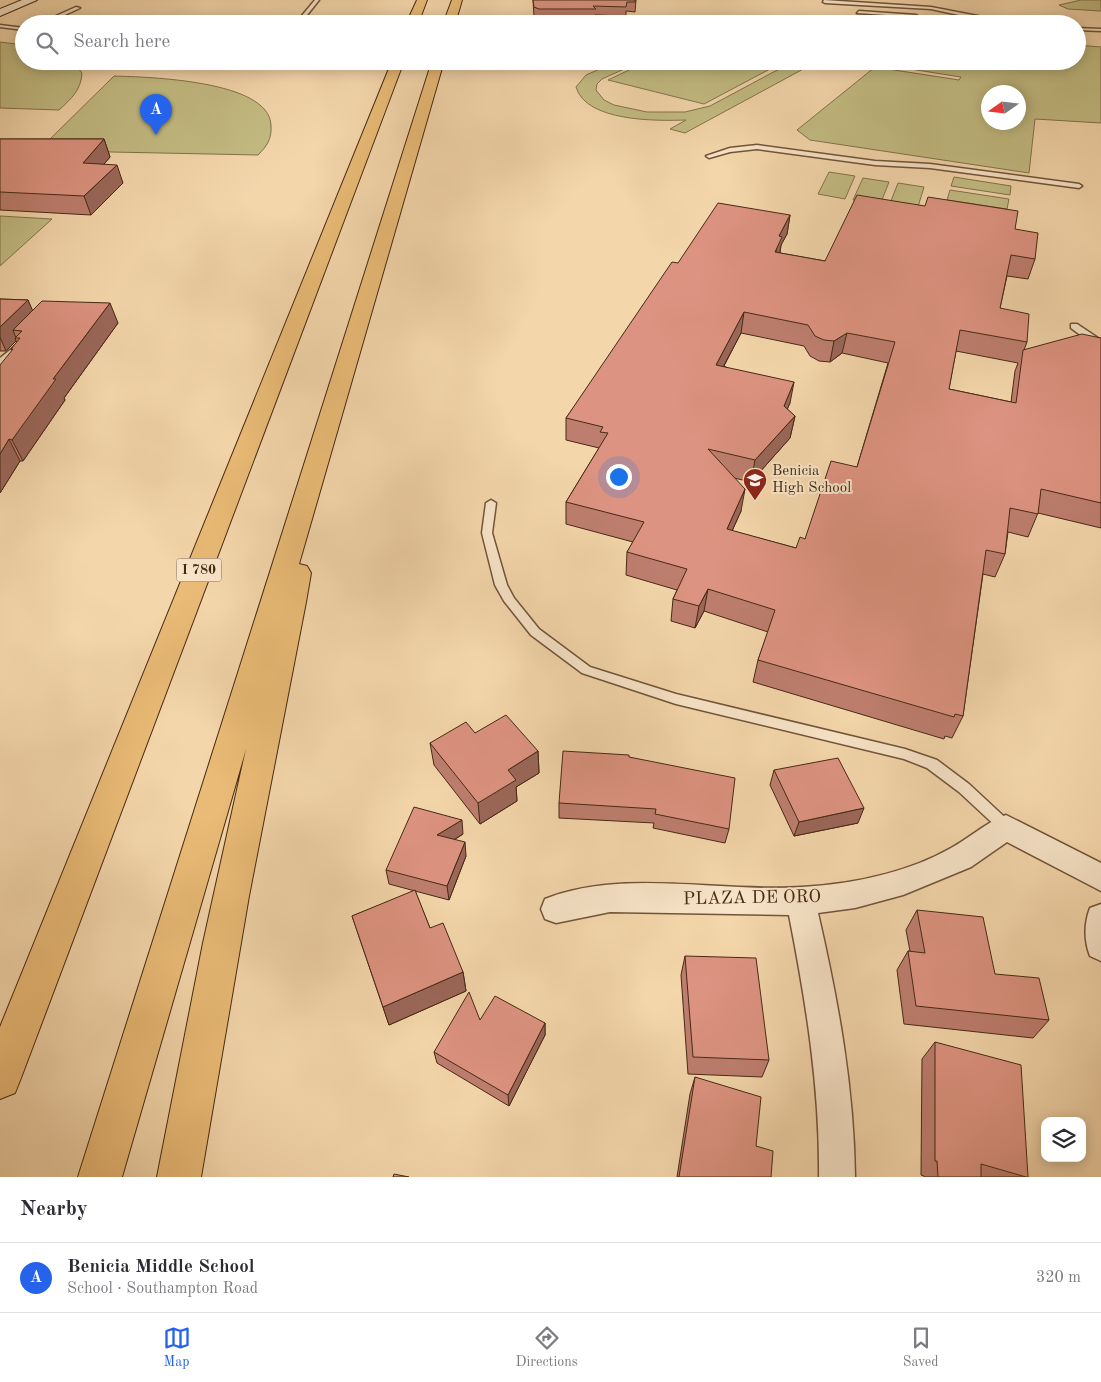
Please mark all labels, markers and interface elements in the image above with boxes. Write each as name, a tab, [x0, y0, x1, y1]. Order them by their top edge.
search box	[15, 15, 1086, 70]
icon: search	[33, 29, 61, 57]
text: Search here	[73, 33, 170, 52]
north arrow	[981, 85, 1026, 130]
pin: A	[140, 94, 172, 135]
your location	[606, 464, 632, 490]
place label: Benicia High School	[772, 464, 851, 496]
school or university icon: Benicia High School	[742, 467, 768, 501]
road number: I 780	[176, 558, 222, 582]
street label: PLAZA DE ORO	[683, 888, 821, 908]
map controls	[1041, 1117, 1086, 1162]
button: layers	[1041, 1117, 1086, 1162]
text: Nearby	[20, 1199, 88, 1220]
text: Benicia Middle School	[67, 1258, 255, 1277]
text: A	[30, 1270, 42, 1286]
text: 320 m	[1036, 1270, 1081, 1286]
text: School · Southampton Road	[67, 1281, 258, 1297]
tab: Map	[163, 1324, 191, 1371]
tab: Directions	[516, 1324, 578, 1371]
tab: Saved	[903, 1324, 938, 1371]

